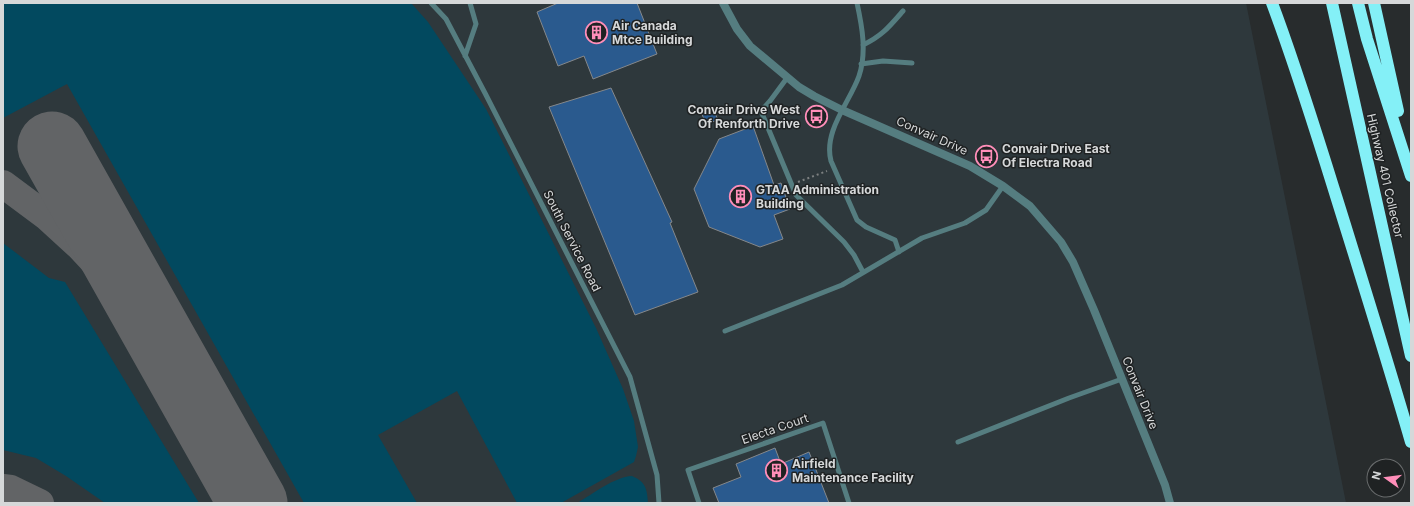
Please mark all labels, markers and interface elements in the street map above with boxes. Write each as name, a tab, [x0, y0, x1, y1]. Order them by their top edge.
place label: Air Canada Mtce Building	[612, 18, 692, 47]
building icon: Air Canada Mtce Building	[584, 20, 610, 46]
place label: Convair Drive West Of Renforth Drive	[687, 102, 801, 131]
bus stop icon: Convair Drive West Of Renforth Drive	[803, 104, 829, 130]
street label: Highway 401 Collector	[1364, 112, 1407, 240]
street label: Convair Drive	[894, 113, 970, 158]
place label: Convair Drive East Of Electra Road	[1002, 141, 1110, 170]
bus stop icon: Convair Drive East Of Electra Road	[974, 143, 1000, 169]
place label: GTAA Administration Building	[756, 182, 879, 211]
building icon: GTAA Administration Building	[728, 184, 754, 210]
street label: South Service Road	[540, 188, 604, 294]
street label: Convair Drive	[1119, 354, 1162, 431]
street label: Electa Court	[739, 410, 810, 447]
place label: Airfield Maintenance Facility	[792, 456, 915, 485]
building icon: Airfield Maintenance Facility	[764, 458, 790, 484]
north arrow	[1366, 458, 1406, 498]
text: N	[1368, 470, 1384, 481]

